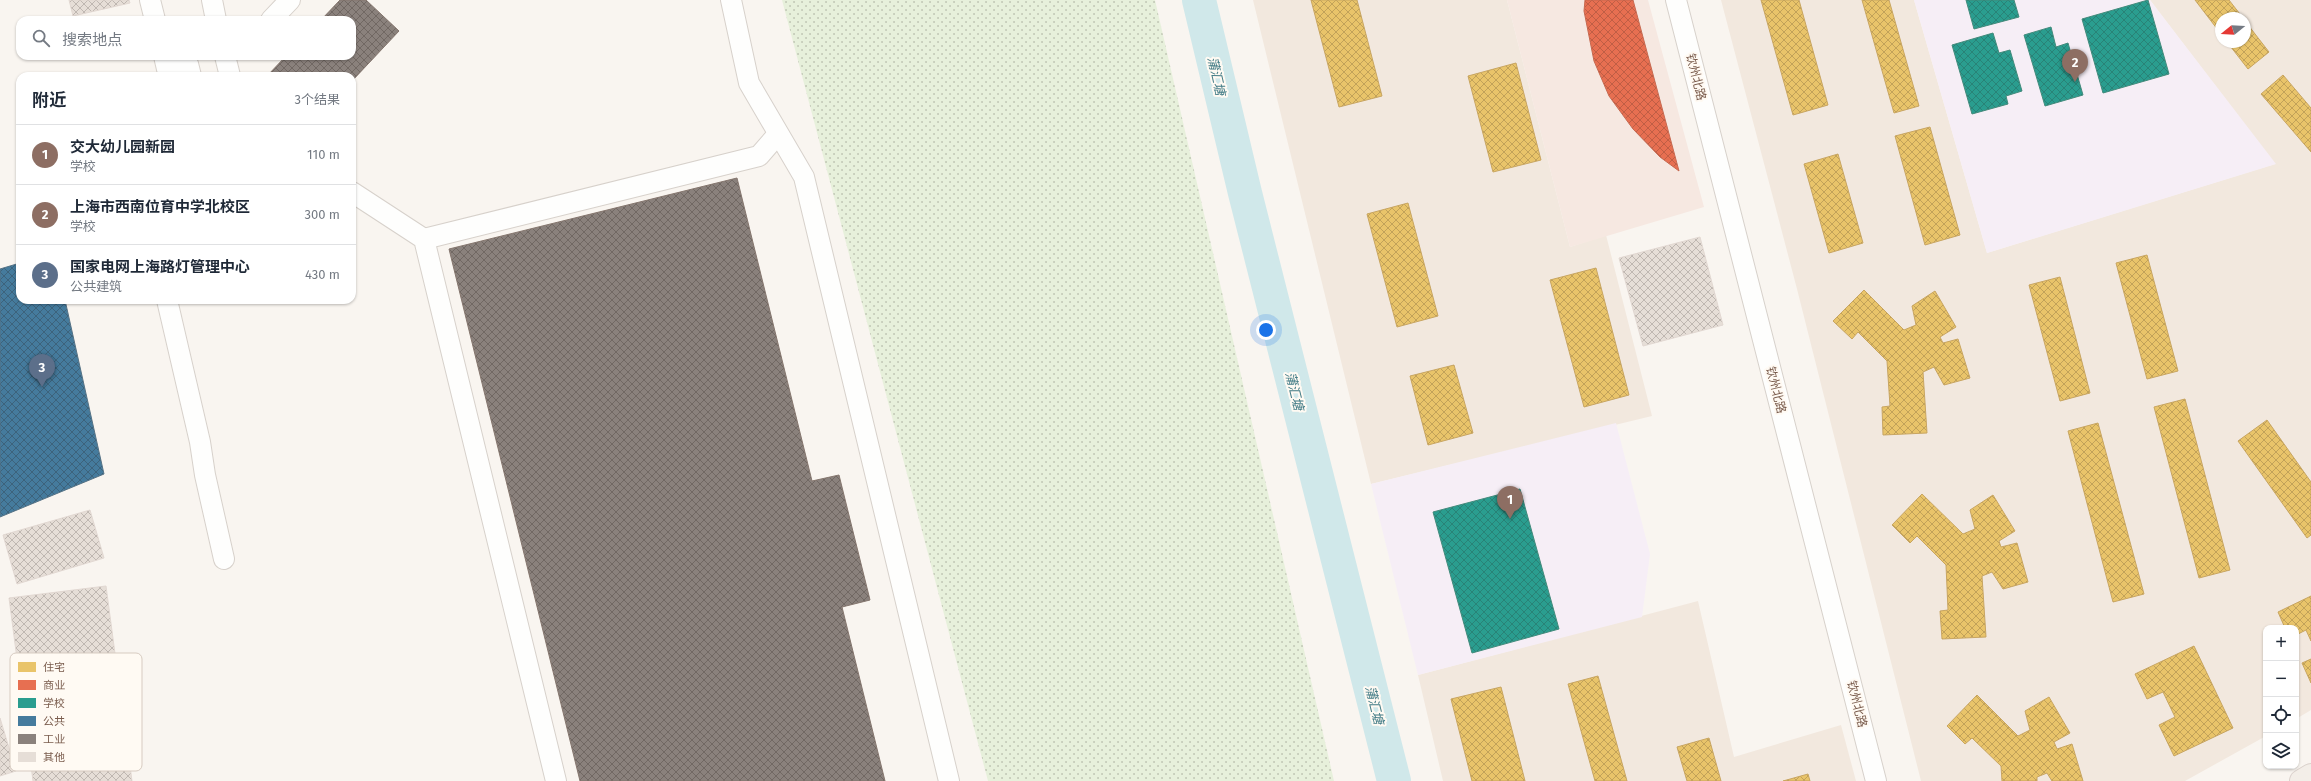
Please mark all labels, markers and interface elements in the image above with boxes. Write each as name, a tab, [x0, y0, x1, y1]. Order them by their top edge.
north arrow	[2215, 12, 2251, 48]
search box	[16, 16, 356, 60]
icon: search	[30, 27, 52, 49]
text: 搜索地点	[62, 31, 122, 49]
pin: 2	[2062, 49, 2088, 82]
street label: 钦州北路	[1683, 52, 1709, 102]
water label: 蒲汇塘	[1205, 55, 1229, 99]
text: 附近	[32, 90, 66, 111]
text: 3个结果	[295, 92, 340, 107]
text: 交大幼儿园新园	[70, 138, 175, 156]
text: 1	[42, 147, 48, 162]
text: 110 m	[307, 147, 340, 162]
text: 学校	[70, 159, 96, 174]
text: 上海市西南位育中学北校区	[70, 198, 250, 216]
text: 2	[42, 207, 48, 222]
text: 300 m	[304, 207, 340, 222]
text: 学校	[70, 219, 96, 234]
text: 国家电网上海路灯管理中心	[70, 258, 250, 276]
text: 3	[42, 267, 48, 282]
text: 430 m	[305, 267, 340, 282]
text: 公共建筑	[70, 279, 122, 294]
your location	[1256, 320, 1276, 340]
pin: 3	[29, 354, 55, 387]
street label: 钦州北路	[1763, 365, 1789, 415]
water label: 蒲汇塘	[1283, 370, 1307, 414]
pin: 1	[1497, 486, 1523, 519]
map controls	[2263, 625, 2299, 769]
button: +	[2263, 625, 2299, 661]
legend	[10, 653, 142, 771]
text: 住宅	[43, 661, 65, 674]
button: −	[2263, 661, 2299, 697]
text: 商业	[43, 679, 65, 692]
street label: 钦州北路	[1844, 679, 1870, 729]
water label: 蒲汇塘	[1363, 684, 1387, 728]
text: 学校	[43, 697, 65, 710]
button: locate	[2263, 697, 2299, 733]
text: 公共	[43, 715, 65, 728]
text: 工业	[43, 733, 65, 746]
button: layers	[2263, 733, 2299, 769]
text: 其他	[43, 751, 65, 764]

